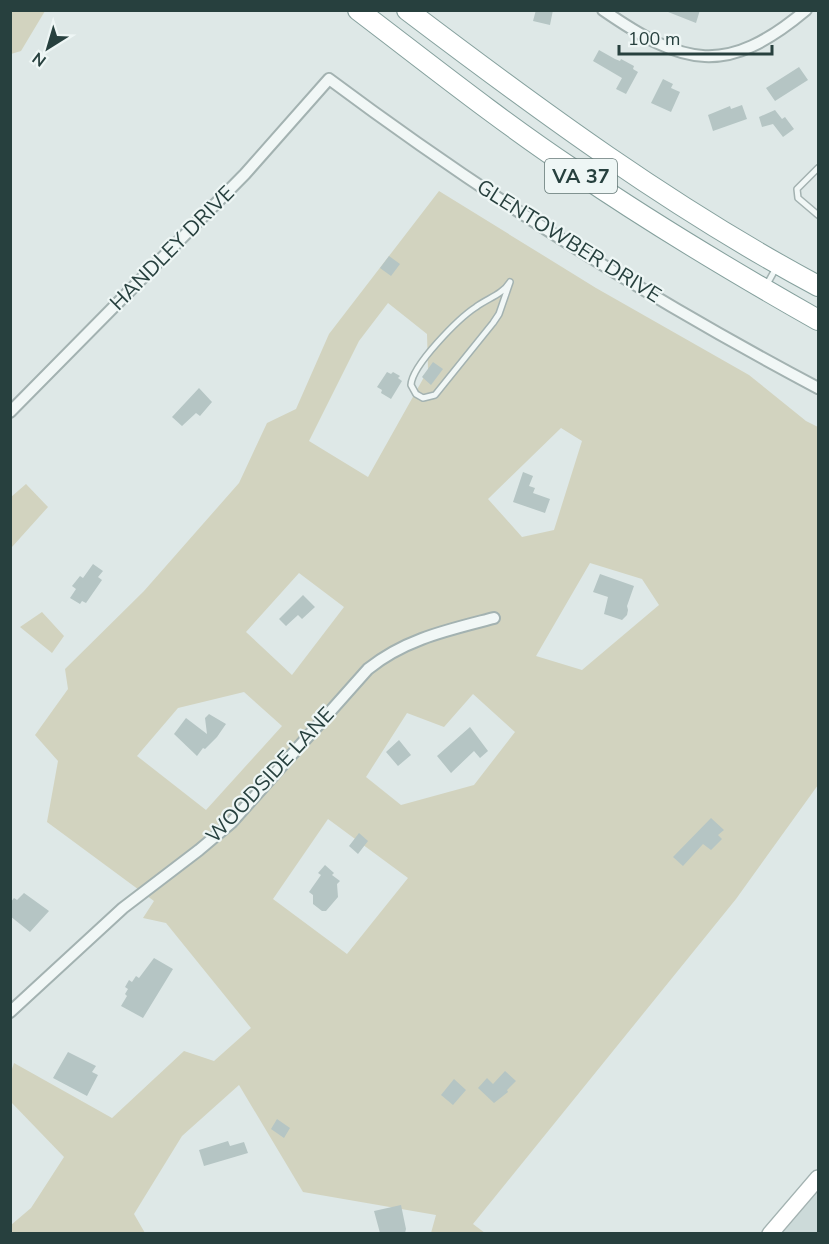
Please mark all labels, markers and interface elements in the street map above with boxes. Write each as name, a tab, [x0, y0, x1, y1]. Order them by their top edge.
north arrow	[18, 18, 78, 78]
scale bar	[619, 18, 772, 56]
text: 100 m	[628, 27, 680, 51]
text: N	[28, 47, 51, 72]
road number: VA 37	[545, 159, 617, 193]
street label: GLENTOWBER DRIVE	[471, 173, 667, 309]
street label: HANDLEY DRIVE	[104, 180, 240, 316]
street label: WOODSIDE LANE	[200, 701, 340, 849]

